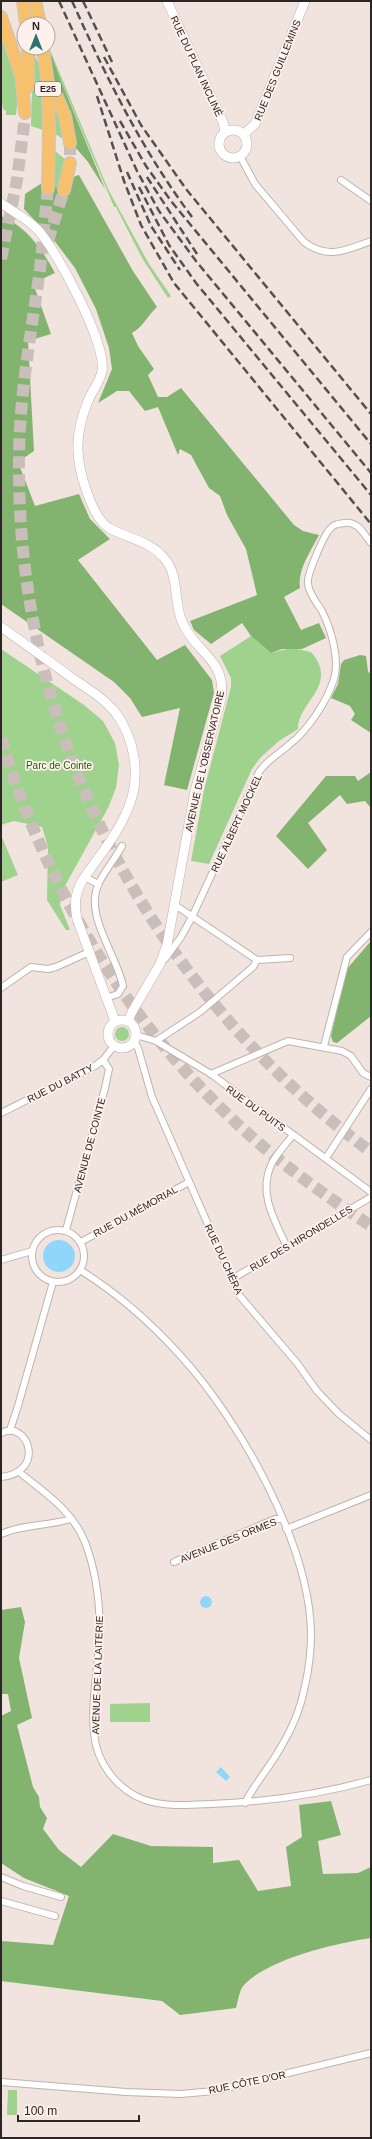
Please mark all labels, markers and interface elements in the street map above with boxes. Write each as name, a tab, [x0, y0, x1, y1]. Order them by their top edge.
street label: RUE DU PLAN INCLINÉ	[168, 14, 226, 118]
north arrow	[16, 16, 56, 56]
street label: RUE DES GUILLEMINS	[252, 18, 303, 122]
text: N	[32, 20, 40, 32]
road number: E25	[35, 82, 61, 96]
street label: AVENUE DE L'OBSERVATOIRE	[183, 689, 226, 833]
park label: Parc de Cointe	[26, 760, 93, 771]
street label: RUE ALBERT MOCKEL	[209, 772, 264, 874]
street label: RUE DU BATTY	[25, 1062, 95, 1105]
street label: RUE DU PUITS	[224, 1083, 288, 1134]
street label: AVENUE DE COINTE	[72, 1096, 108, 1194]
street label: RUE DU MÉMORIAL	[91, 1183, 180, 1239]
street label: RUE DES HIRONDELLES	[248, 1203, 355, 1273]
street label: RUE DU CHÉRA	[202, 1222, 246, 1296]
street label: AVENUE DES ORMES	[178, 1516, 278, 1565]
street label: AVENUE DE LA LAITERIE	[90, 1615, 105, 1735]
street label: RUE CÔTE D'OR	[207, 2068, 287, 2096]
scale bar	[18, 2097, 139, 2123]
text: 100 m	[24, 2104, 57, 2118]

